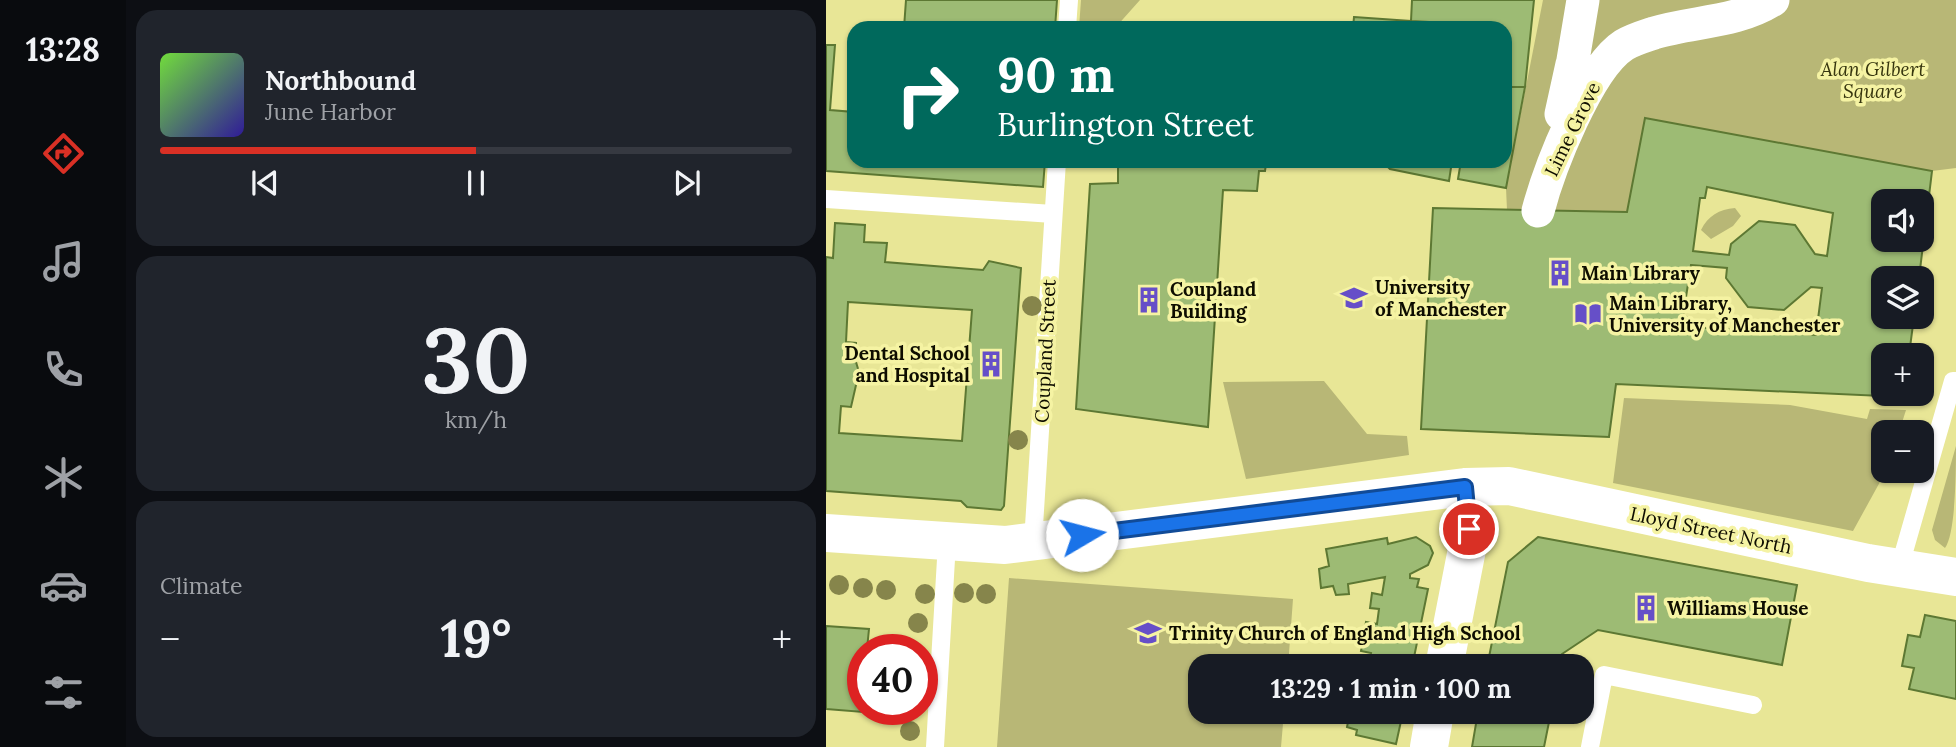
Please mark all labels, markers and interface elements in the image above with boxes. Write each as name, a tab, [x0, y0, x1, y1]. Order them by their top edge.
text: 13:28	[26, 29, 100, 70]
text: 90 m	[997, 43, 1114, 105]
icon: right	[882, 49, 973, 140]
park label: Alan Gilbert Square	[1820, 57, 1925, 103]
text: Northbound	[265, 64, 416, 97]
street label: Lime Grove	[1539, 78, 1605, 180]
text: June Harbor	[265, 97, 396, 126]
text: Burlington Street	[997, 104, 1254, 145]
icon: directions	[39, 129, 88, 178]
icon: previous	[246, 164, 284, 202]
icon: pause	[457, 164, 495, 202]
icon: next	[668, 164, 706, 202]
map controls	[1871, 189, 1934, 483]
button: sound	[1871, 189, 1934, 252]
icon: music	[39, 237, 88, 286]
building icon: Main Library	[1545, 258, 1575, 288]
place label: Main Library	[1581, 261, 1701, 285]
button: layers	[1871, 266, 1934, 329]
place label: University of Manchester	[1375, 275, 1506, 321]
place label: Coupland Building	[1170, 277, 1256, 323]
street label: Coupland Street	[1029, 278, 1061, 423]
school or university icon: University of Manchester	[1339, 283, 1369, 313]
building icon: Coupland Building	[1134, 285, 1164, 315]
place label: Main Library, University of Manchester	[1609, 291, 1840, 337]
library icon: Main Library, University of Manchester	[1573, 299, 1603, 329]
text: 30	[422, 301, 530, 418]
place label: Dental School and Hospital	[844, 341, 970, 387]
button: +	[1871, 343, 1934, 406]
icon: phone	[39, 345, 88, 394]
building icon: Dental School and Hospital	[976, 349, 1006, 379]
text: km/h	[445, 405, 507, 434]
button: −	[1871, 420, 1934, 483]
icon: climate	[39, 453, 88, 502]
position arrow	[1045, 498, 1119, 572]
pin	[1439, 499, 1499, 559]
street label: Lloyd Street North	[1628, 501, 1794, 559]
icon: arrive	[1450, 510, 1488, 548]
icon: car	[39, 561, 88, 610]
text: Climate	[160, 571, 242, 600]
building icon: Williams House	[1631, 593, 1661, 623]
place label: Williams House	[1667, 596, 1809, 620]
text: 19°	[441, 605, 511, 671]
text: −	[160, 615, 180, 663]
text: +	[772, 615, 792, 663]
school or university icon: Trinity Church of England High School	[1133, 618, 1163, 648]
place label: Trinity Church of England High School	[1169, 621, 1521, 645]
speed limit sign: 40	[847, 634, 938, 725]
icon: filters	[39, 668, 88, 717]
text: 13:29 · 1 min · 100 m	[1271, 672, 1511, 705]

